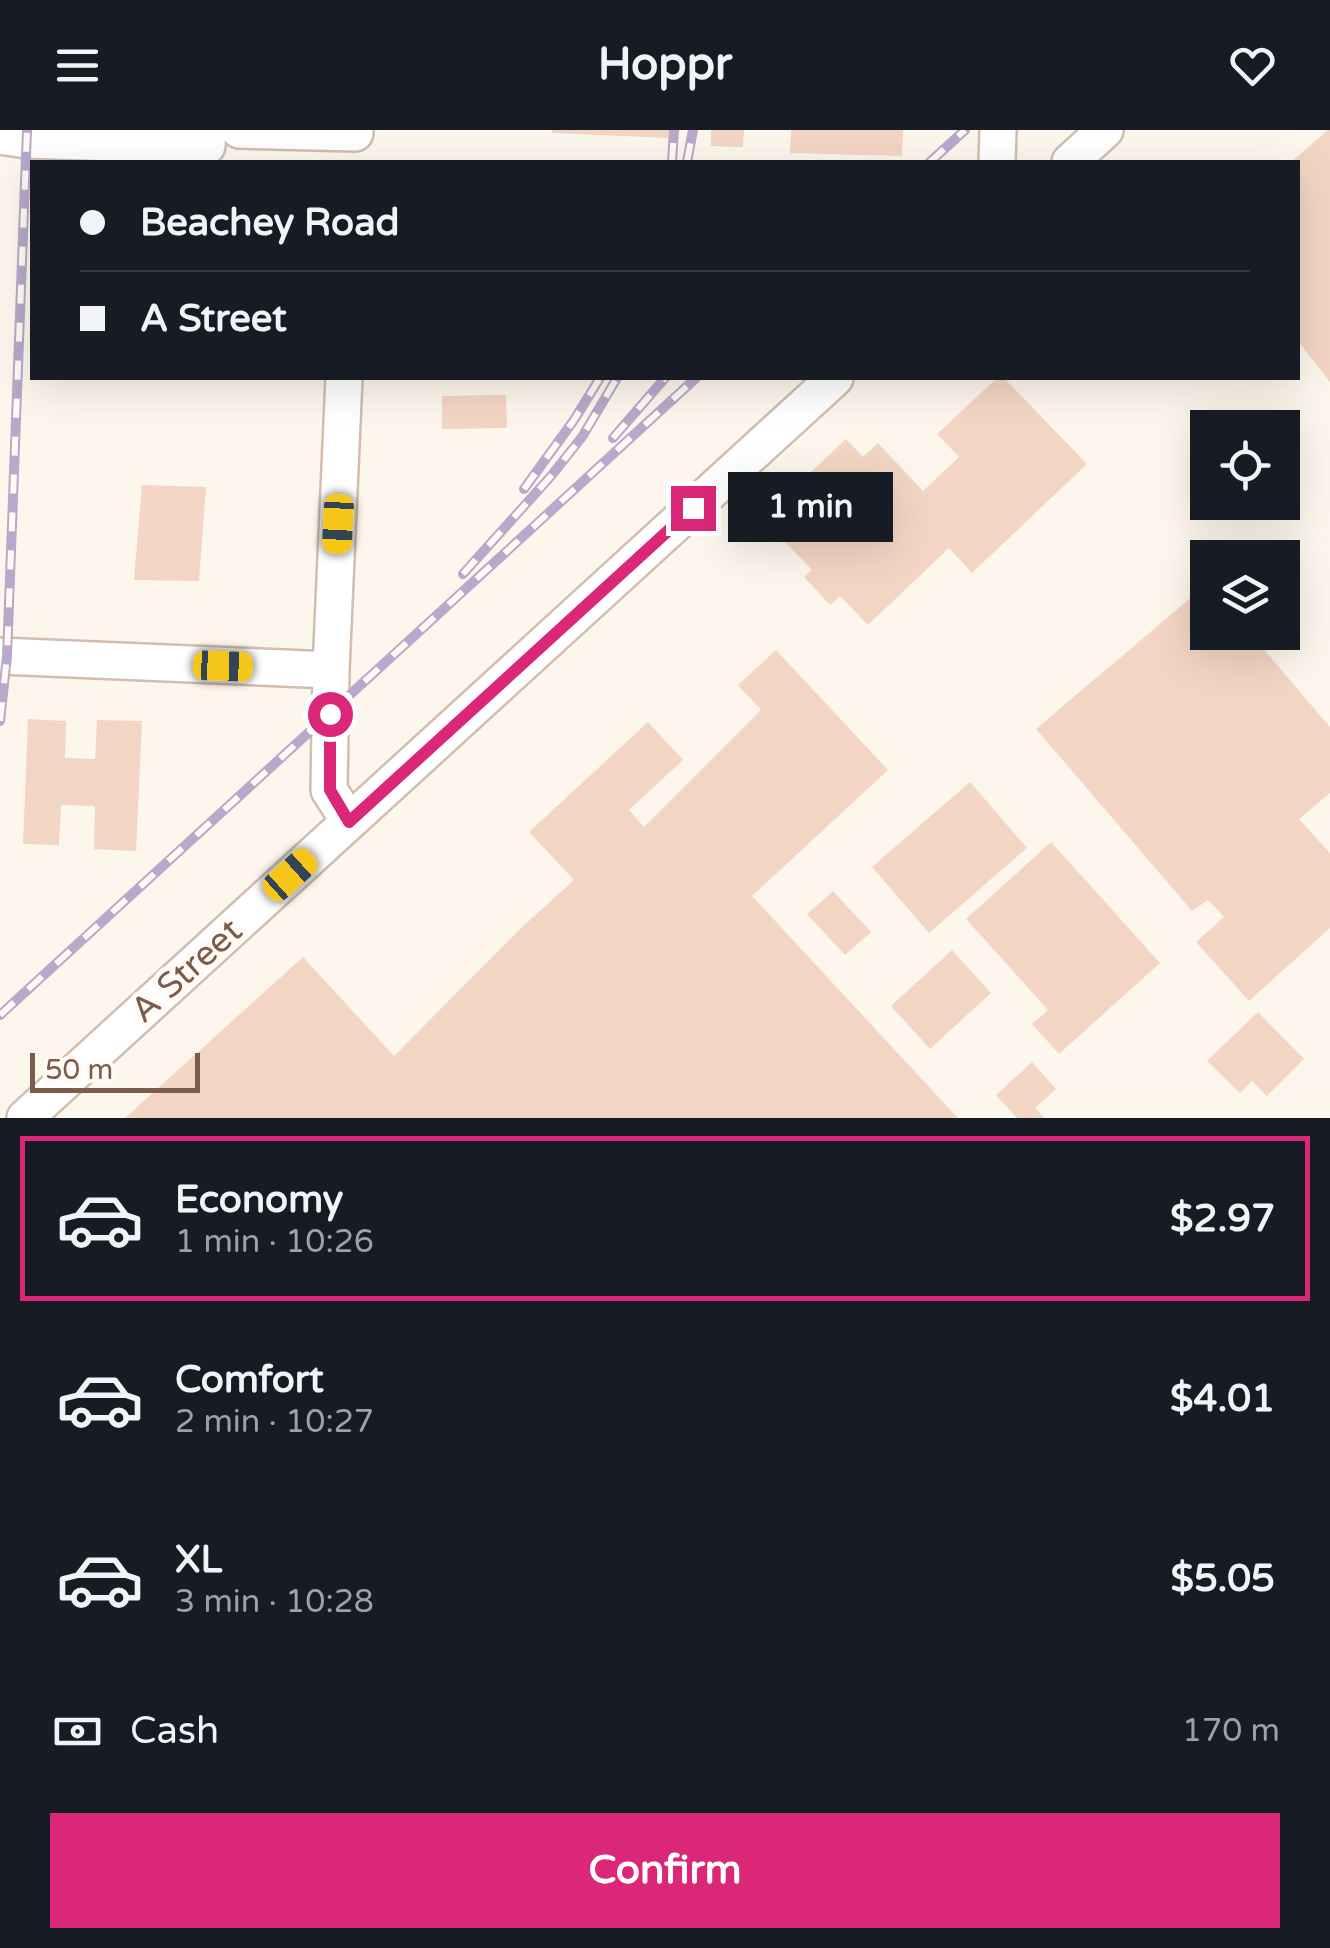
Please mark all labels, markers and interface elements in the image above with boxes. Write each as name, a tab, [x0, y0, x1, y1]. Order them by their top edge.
icon: menu	[50, 38, 105, 93]
text: Hoppr	[598, 38, 732, 92]
icon: heart	[1225, 38, 1280, 93]
text: Beachey Road	[140, 200, 400, 246]
text: A Street	[140, 296, 287, 342]
map controls	[1190, 410, 1300, 650]
button: locate	[1190, 410, 1300, 520]
callout: 1 min	[728, 473, 893, 543]
route end	[671, 486, 716, 531]
text: 1 min	[768, 488, 853, 526]
car	[321, 493, 355, 555]
button: layers	[1190, 540, 1300, 650]
car	[192, 650, 254, 682]
route start	[308, 692, 353, 737]
car	[258, 844, 322, 906]
street label: A Street	[122, 910, 251, 1032]
scale bar	[30, 1048, 200, 1093]
text: 50 m	[45, 1053, 113, 1087]
icon: car	[55, 1174, 145, 1264]
text: Economy	[175, 1177, 343, 1223]
text: $2.97	[1170, 1196, 1275, 1242]
text: 1 min · 10:26	[175, 1223, 374, 1261]
icon: car	[55, 1354, 145, 1444]
text: Comfort	[175, 1357, 324, 1403]
text: $4.01	[1170, 1376, 1275, 1422]
text: 2 min · 10:27	[175, 1403, 374, 1441]
icon: car	[55, 1534, 145, 1624]
text: XL	[175, 1537, 222, 1583]
text: $5.05	[1170, 1556, 1275, 1602]
text: 3 min · 10:28	[175, 1583, 374, 1621]
icon: cash	[50, 1704, 105, 1759]
text: Cash	[130, 1708, 219, 1754]
text: 170 m	[1182, 1712, 1280, 1750]
button: Confirm	[50, 1813, 1280, 1928]

